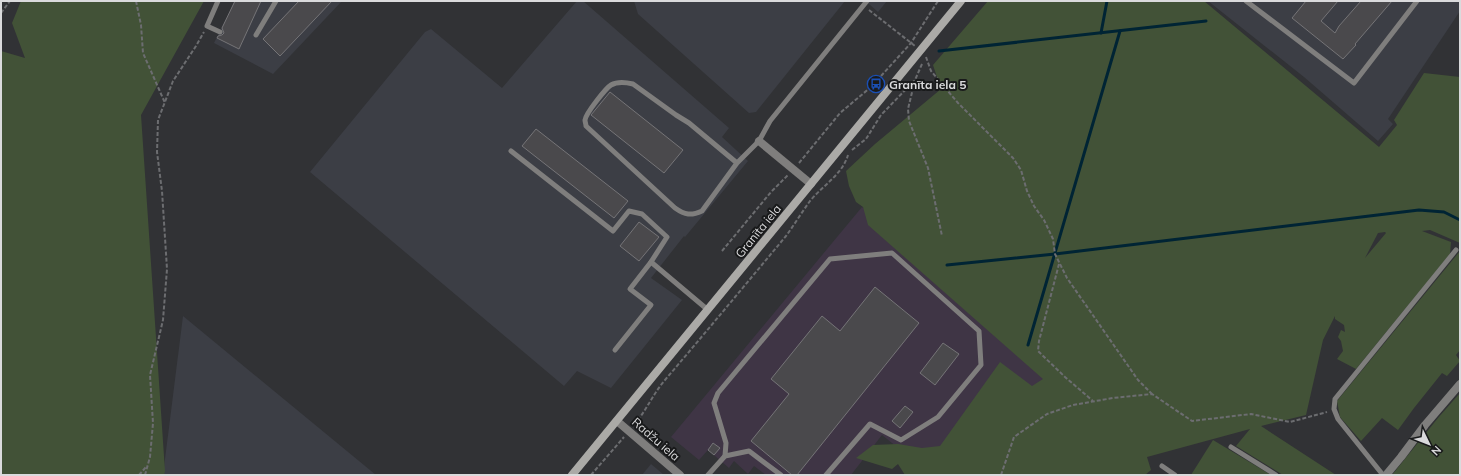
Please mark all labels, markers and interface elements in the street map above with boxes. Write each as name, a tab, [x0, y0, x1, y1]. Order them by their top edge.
bus stop icon: Granīta iela 5	[866, 74, 886, 94]
place label: Granīta iela 5	[889, 77, 966, 92]
street label: Granīta iela	[732, 201, 784, 261]
street label: Radžu iela	[629, 414, 683, 464]
north arrow	[1409, 424, 1449, 464]
text: N	[1428, 443, 1444, 459]

